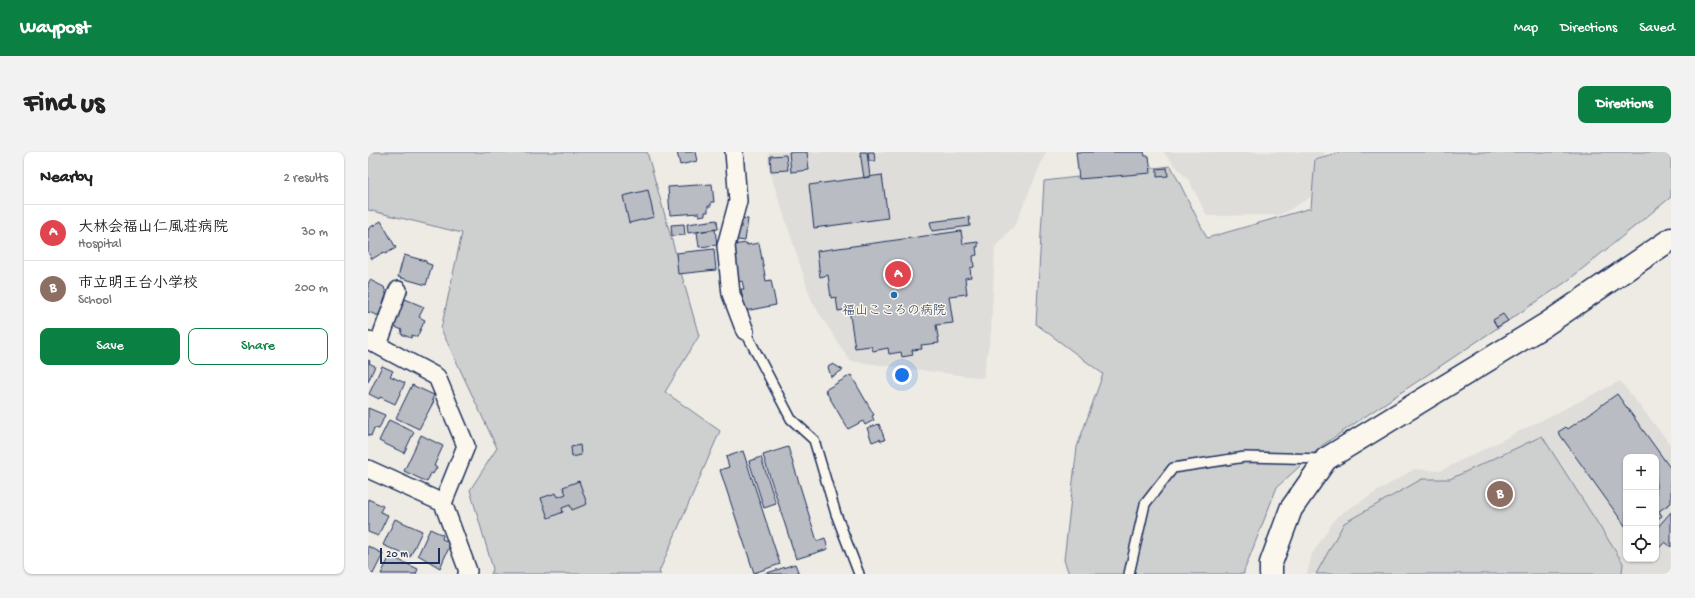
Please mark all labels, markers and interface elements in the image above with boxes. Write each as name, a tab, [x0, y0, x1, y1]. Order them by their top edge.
text: Waypost	[20, 17, 90, 40]
text: Map	[1514, 20, 1538, 37]
text: Directions	[1560, 20, 1617, 37]
text: Saved	[1639, 20, 1675, 37]
button: Directions	[1578, 86, 1671, 123]
text: Find us	[24, 88, 104, 121]
text: Nearby	[40, 168, 93, 188]
text: 2 results	[283, 171, 328, 186]
text: 大林会福山仁風荘病院	[78, 219, 228, 237]
text: A	[49, 225, 57, 240]
text: 30 m	[302, 225, 328, 240]
text: Hospital	[78, 237, 122, 252]
pin: A	[885, 259, 911, 289]
text: 市立明王台小学校	[78, 275, 198, 293]
text: B	[50, 281, 56, 296]
text: 200 m	[295, 281, 328, 296]
marker: 福山こころの病院	[889, 290, 899, 300]
text: School	[78, 293, 112, 308]
place label: 福山こころの病院	[842, 304, 946, 319]
button: Save	[40, 328, 180, 365]
button: Share	[188, 328, 328, 365]
your location	[892, 365, 912, 385]
map controls	[1623, 454, 1659, 562]
button: +	[1623, 454, 1659, 490]
pin: B	[1487, 479, 1513, 509]
button: −	[1623, 490, 1659, 526]
button: locate	[1623, 526, 1659, 562]
scale bar	[380, 546, 440, 565]
text: 20 m	[386, 549, 408, 561]

